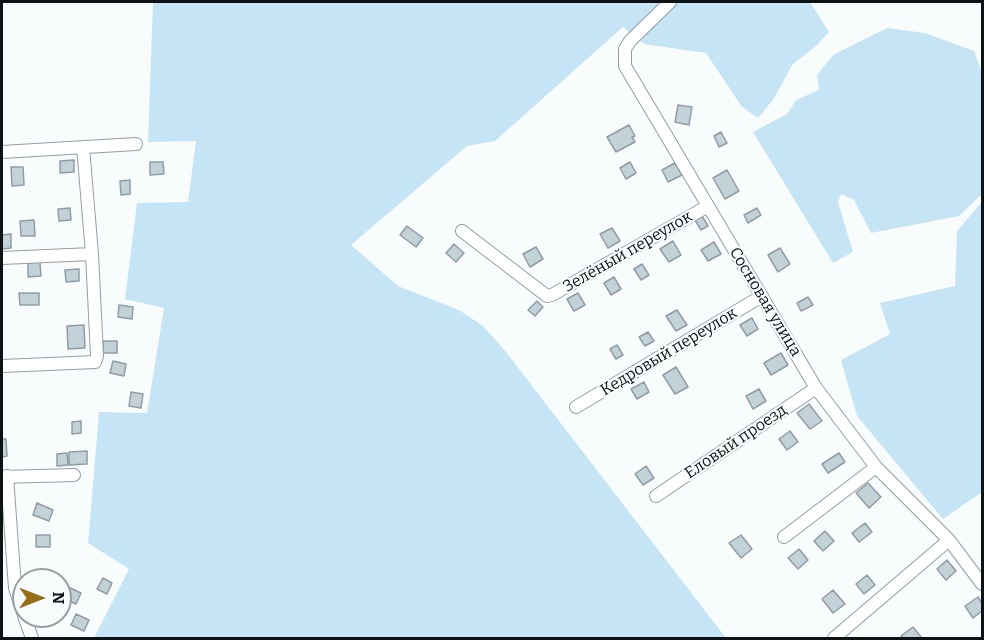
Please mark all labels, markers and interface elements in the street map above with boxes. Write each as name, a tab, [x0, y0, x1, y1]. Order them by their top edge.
street label: Зелёный переулок	[560, 207, 696, 297]
street label: Сосновая улица	[725, 244, 805, 360]
street label: Кедровый переулок	[597, 304, 741, 400]
street label: Еловый проезд	[681, 401, 791, 483]
north arrow	[12, 568, 72, 628]
text: N	[49, 592, 68, 604]

